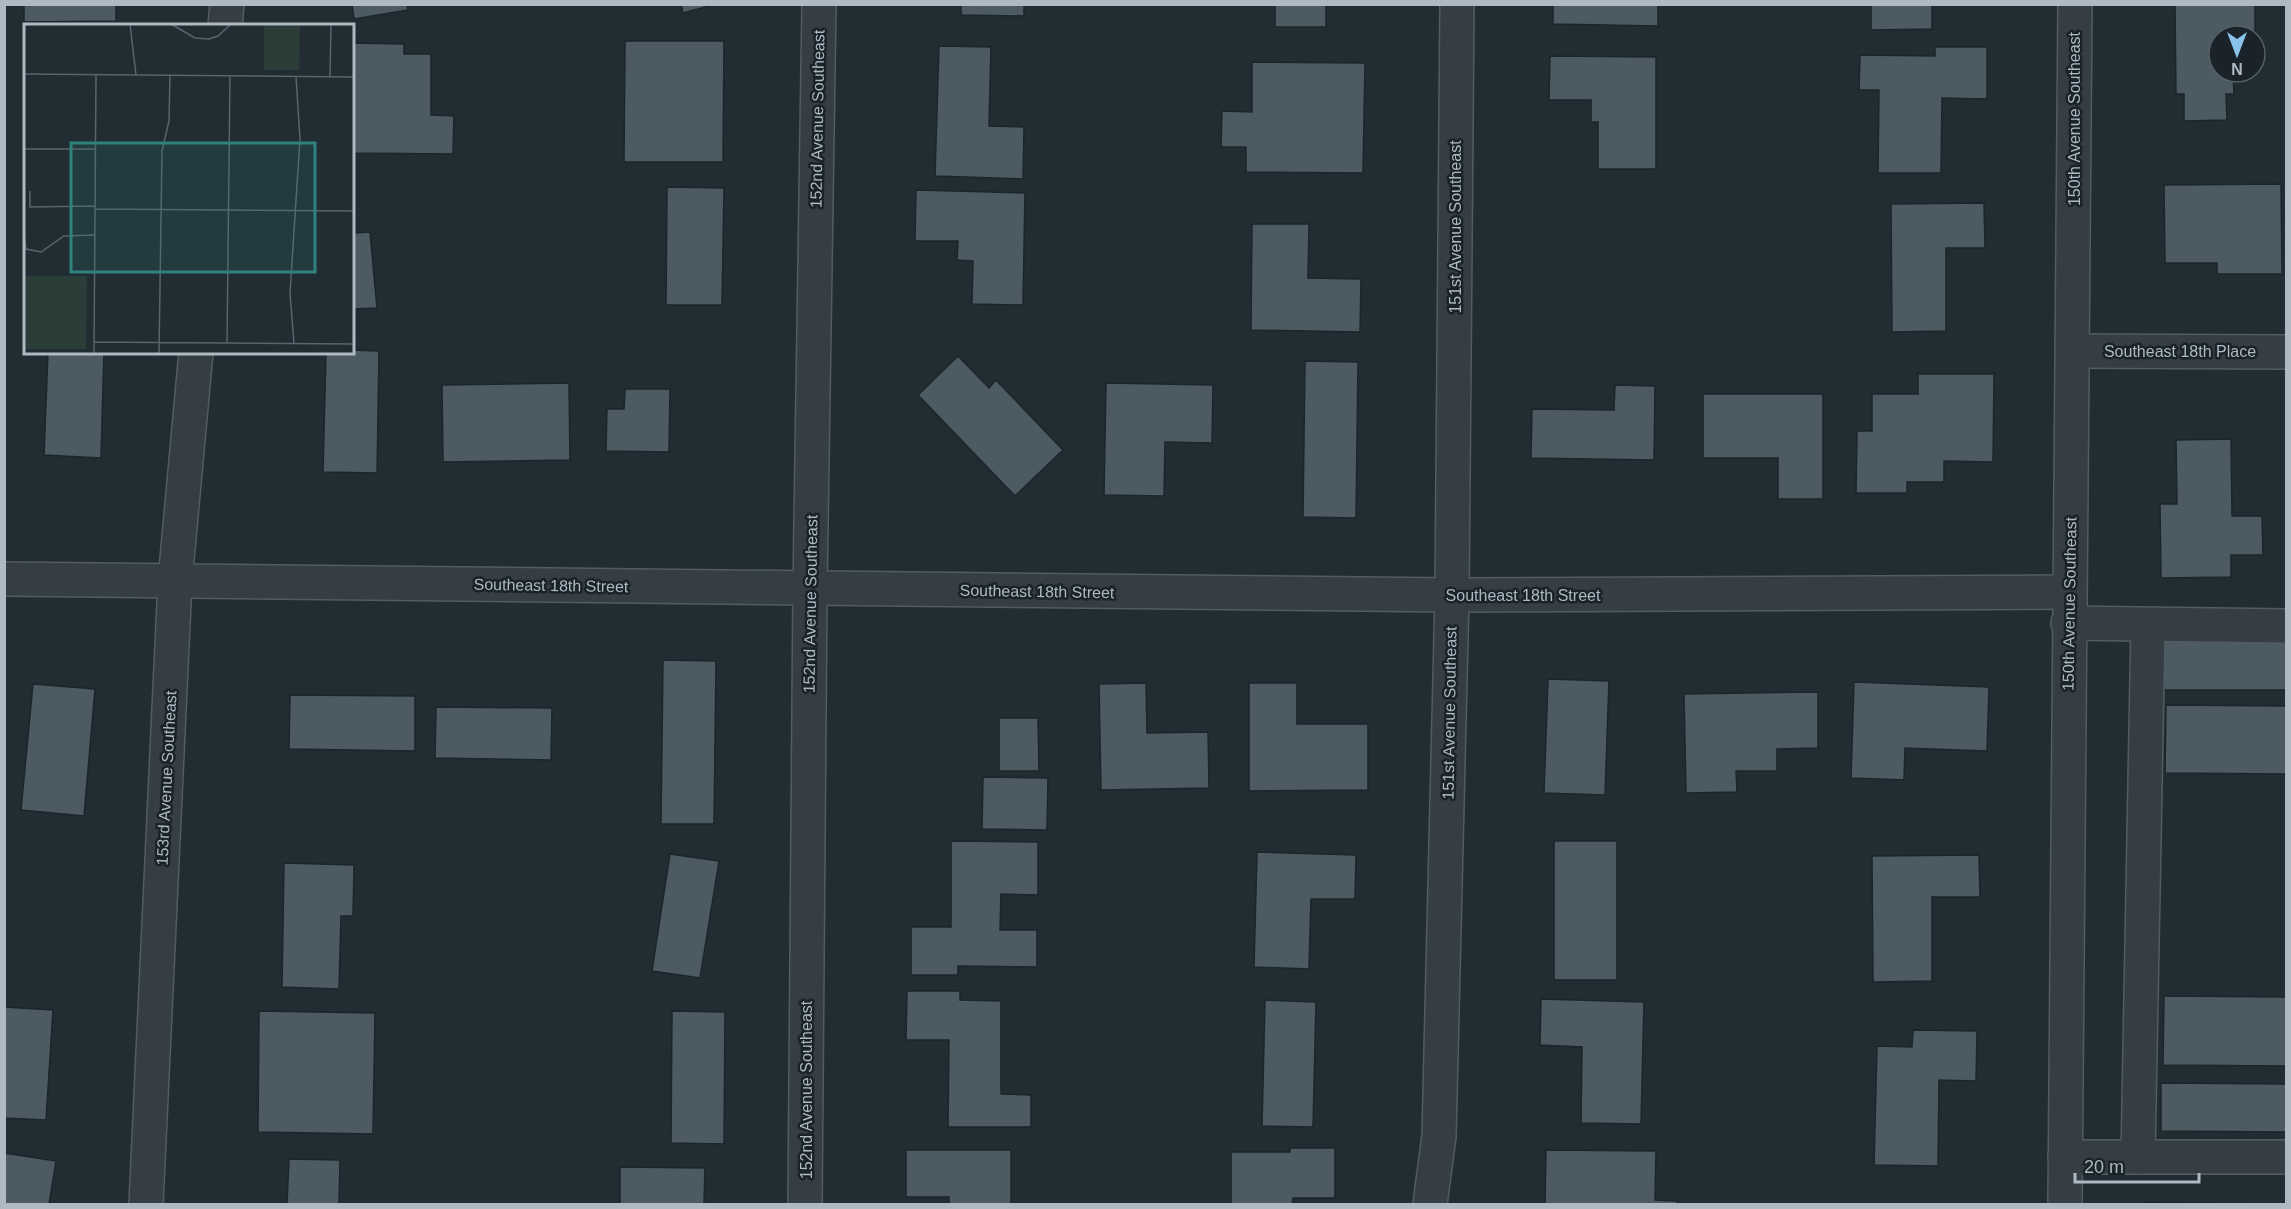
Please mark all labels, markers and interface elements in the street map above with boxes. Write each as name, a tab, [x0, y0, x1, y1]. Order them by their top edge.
inset map	[24, 24, 354, 354]
north arrow	[2207, 24, 2267, 84]
street label: 152nd Avenue Southeast	[807, 29, 828, 208]
street label: 150th Avenue Southeast	[2066, 31, 2083, 206]
text: N	[2231, 60, 2243, 77]
street label: 151st Avenue Southeast	[1447, 140, 1464, 314]
street label: Southeast 18th Place	[2104, 343, 2256, 360]
street label: 152nd Avenue Southeast	[800, 514, 821, 693]
street label: 150th Avenue Southeast	[2059, 516, 2080, 691]
street label: Southeast 18th Street	[473, 576, 629, 595]
street label: Southeast 18th Street	[959, 582, 1115, 601]
street label: Southeast 18th Street	[1446, 587, 1601, 604]
street label: 151st Avenue Southeast	[1439, 626, 1460, 800]
street label: 153rd Avenue Southeast	[153, 690, 180, 866]
street label: 152nd Avenue Southeast	[798, 1000, 815, 1179]
scale bar	[2075, 1146, 2200, 1184]
text: 20 m	[2084, 1157, 2124, 1177]

